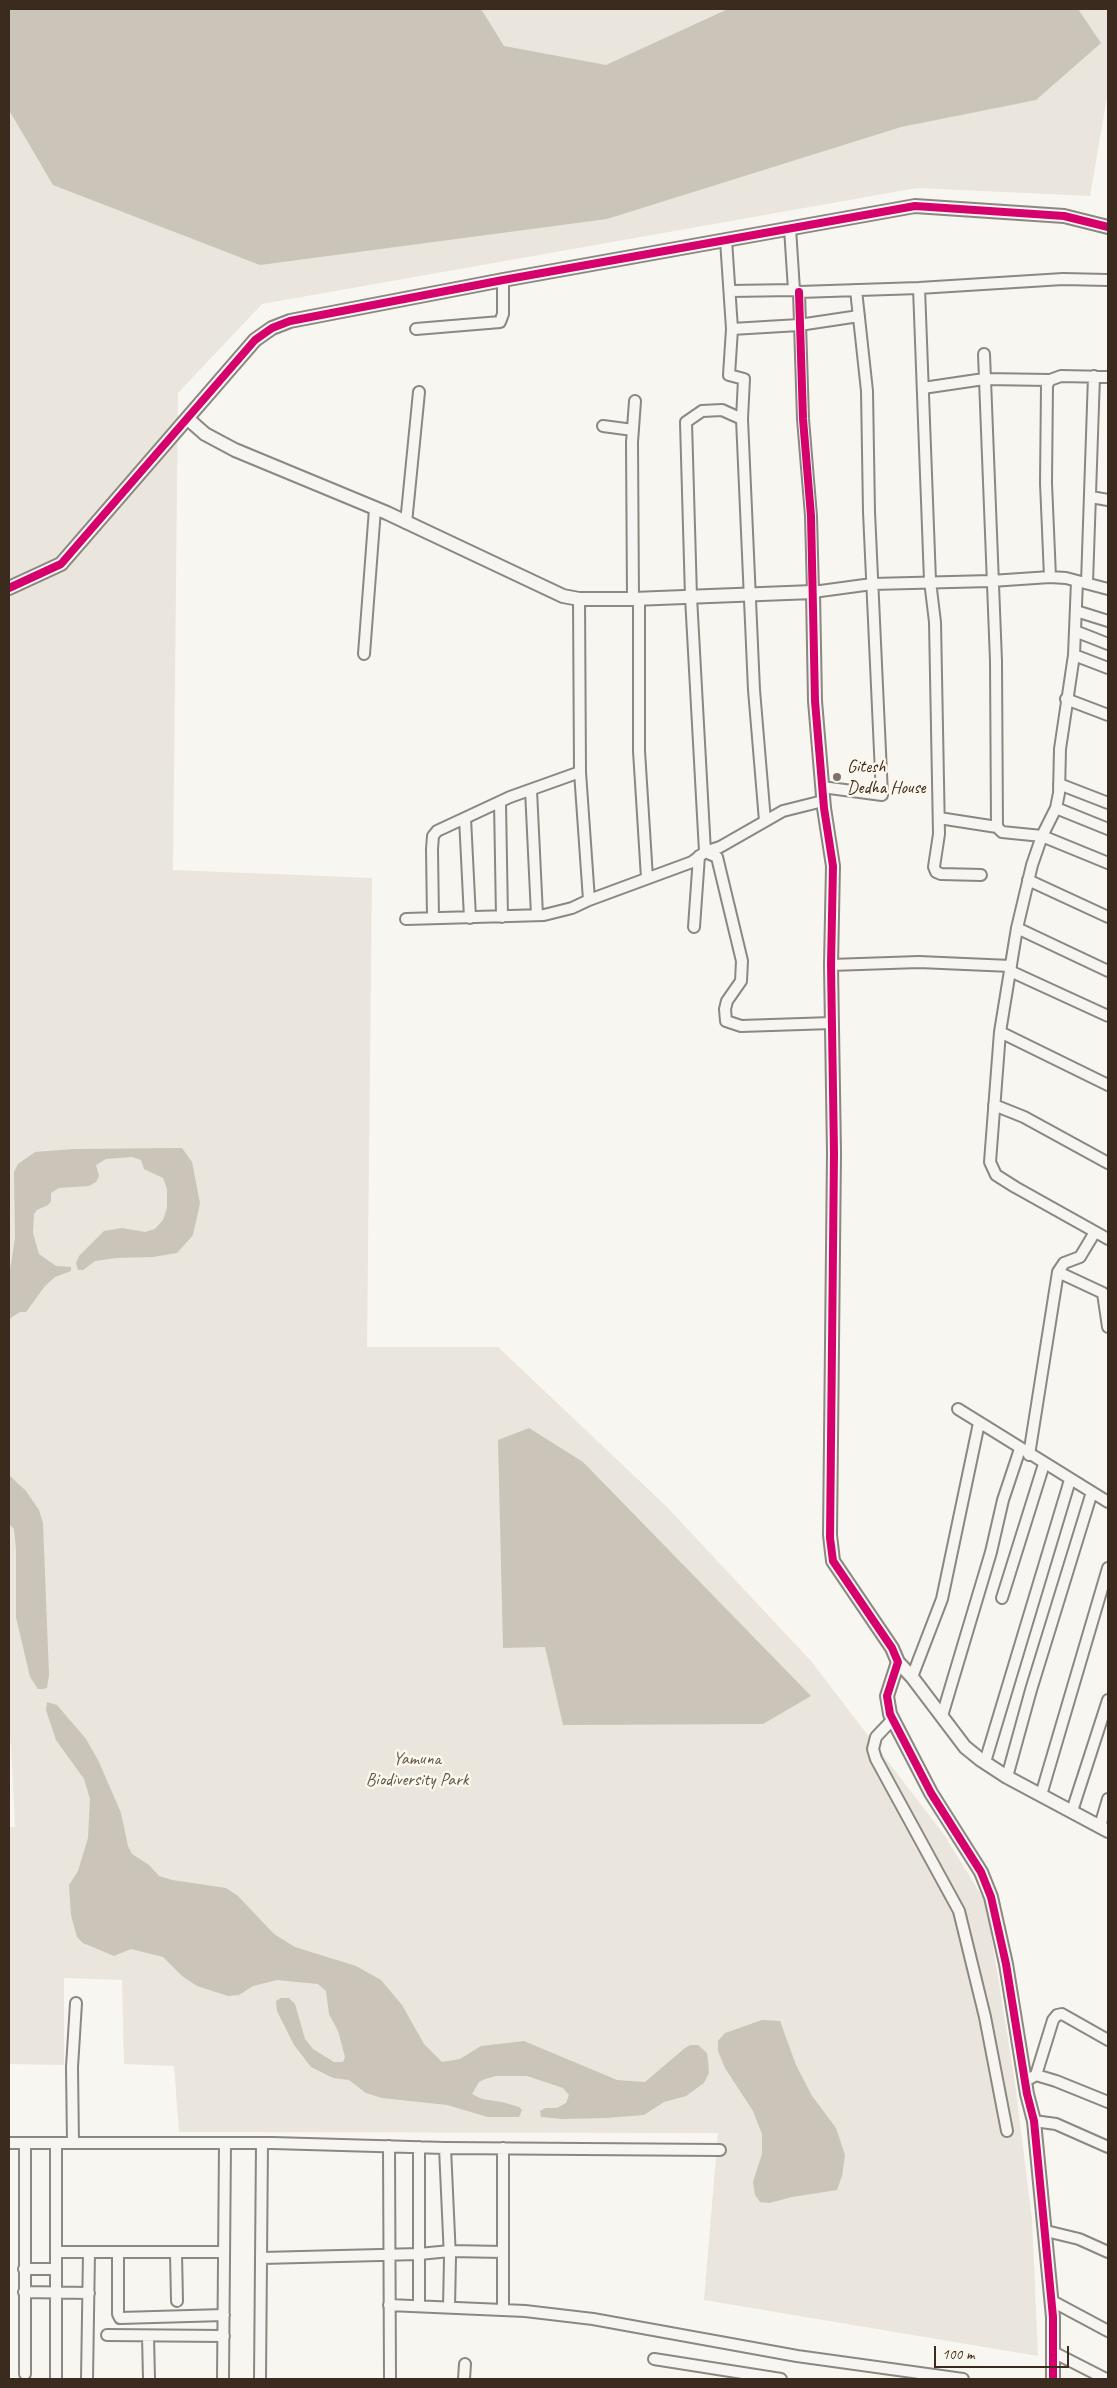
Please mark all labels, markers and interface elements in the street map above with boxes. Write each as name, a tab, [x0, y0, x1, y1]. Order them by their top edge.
place label: Gitesh Dedha House	[847, 756, 925, 799]
marker: Gitesh Dedha House	[831, 771, 843, 783]
park label: Yamuna Biodiversity Park	[366, 1748, 468, 1790]
scale bar	[937, 2336, 1072, 2368]
text: 100 m	[942, 2345, 974, 2364]

